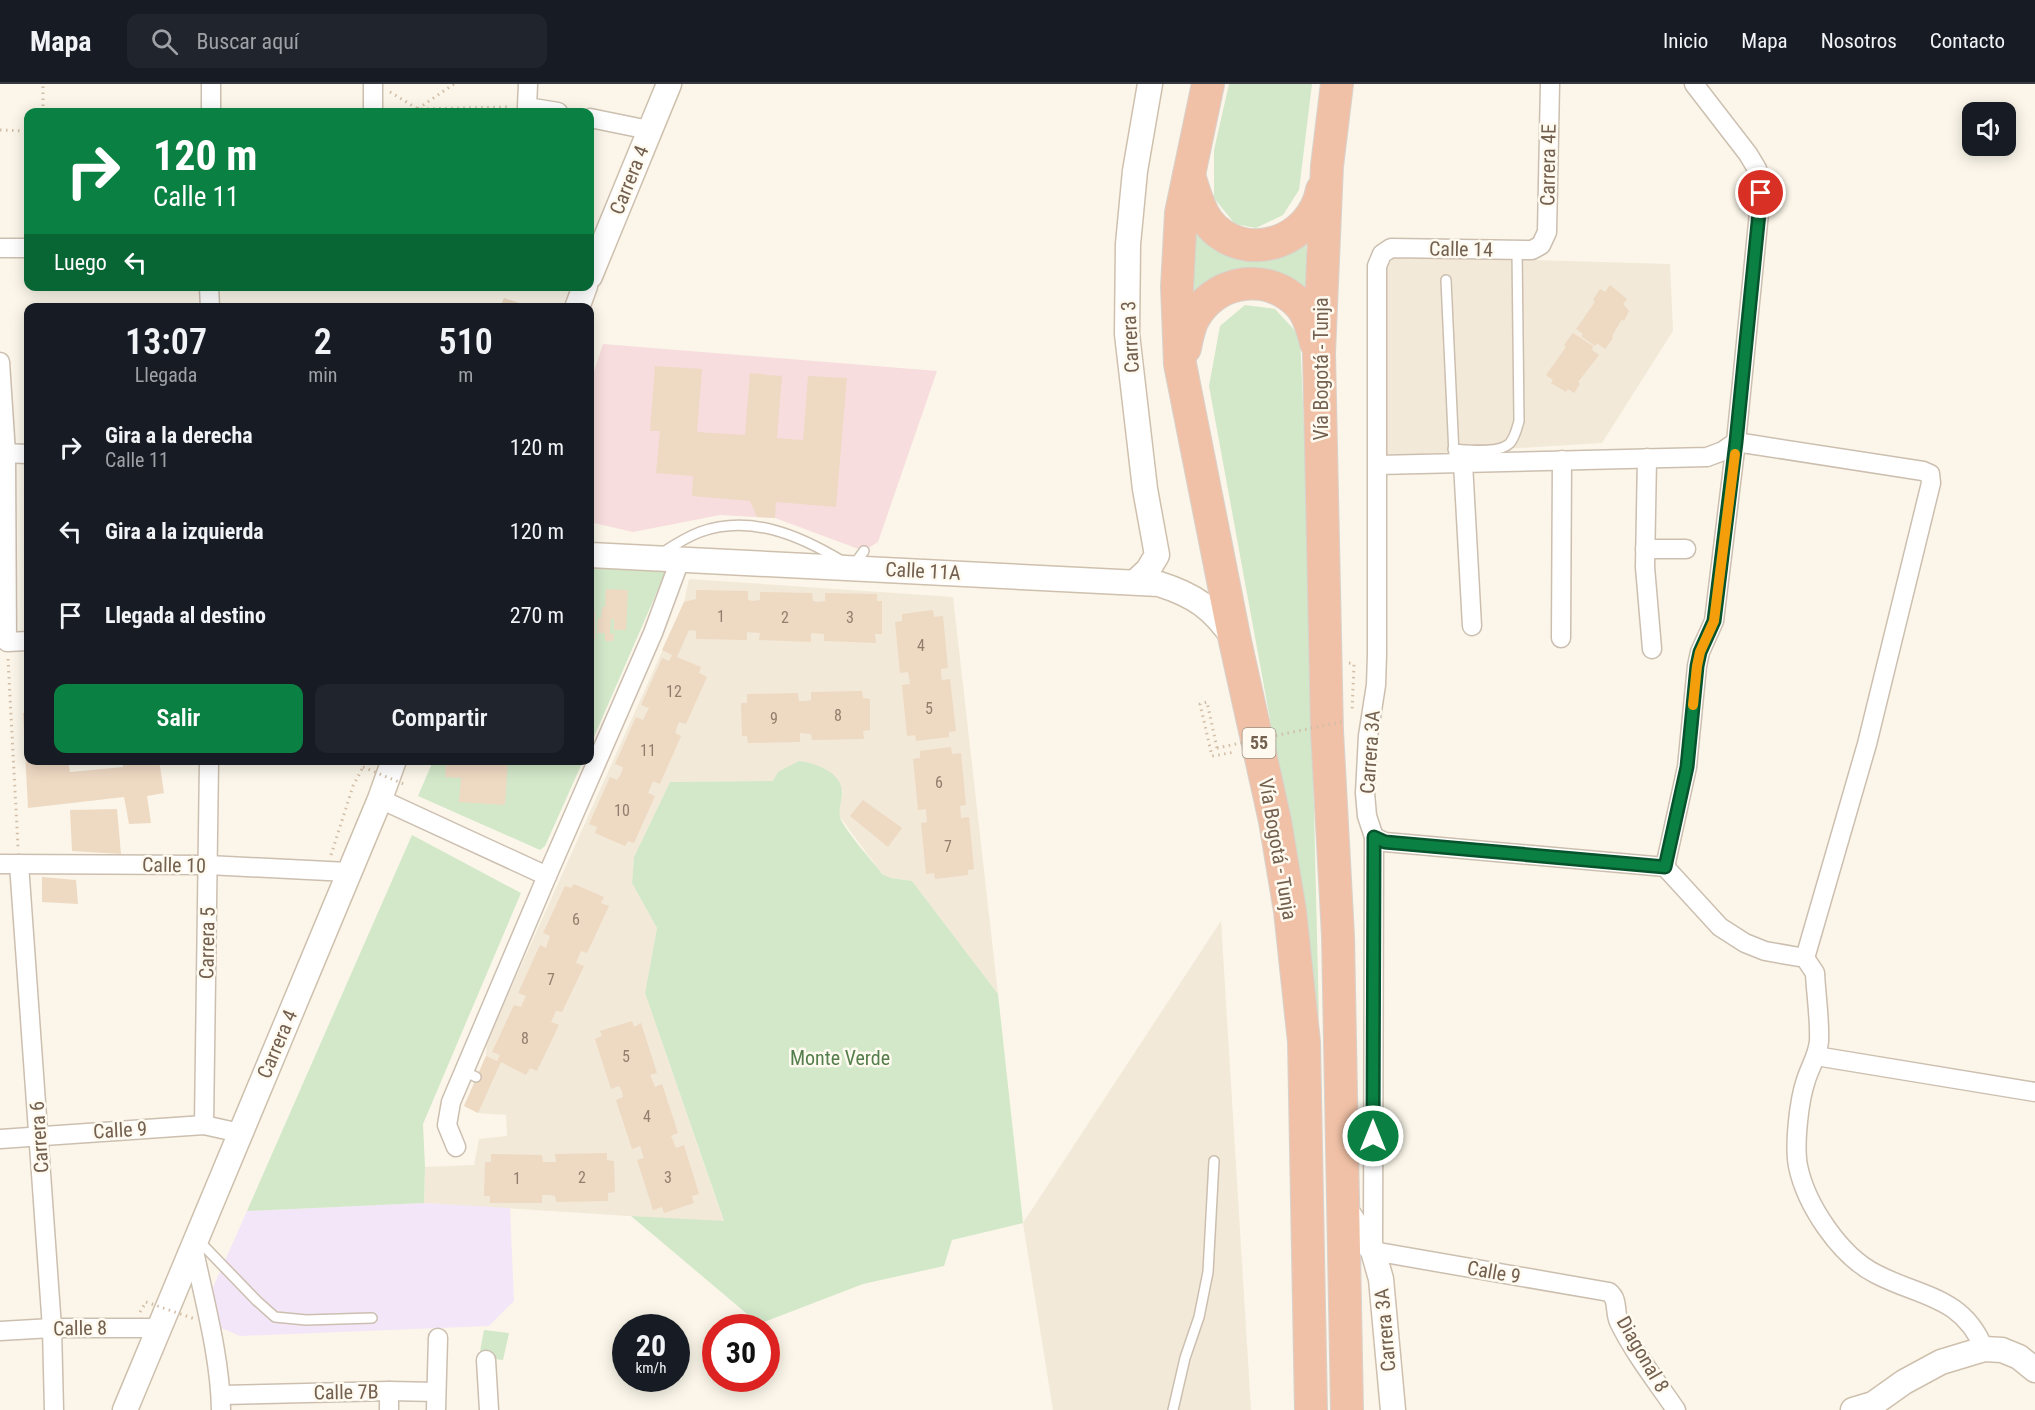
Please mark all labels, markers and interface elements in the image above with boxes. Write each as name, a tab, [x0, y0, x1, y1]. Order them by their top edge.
search box	[127, 14, 547, 68]
text: Mapa	[30, 25, 91, 58]
icon: search	[148, 25, 181, 58]
text: Buscar aquí	[196, 29, 299, 54]
text: Inicio	[1663, 29, 1708, 53]
text: Mapa	[1741, 29, 1788, 53]
text: Nosotros	[1821, 29, 1897, 53]
text: Contacto	[1930, 29, 2005, 53]
map controls	[1962, 102, 2016, 156]
button: sound	[1962, 102, 2016, 156]
street label: Carrera 4E	[1535, 124, 1561, 206]
text: 120 m	[153, 131, 258, 180]
icon: right	[54, 132, 132, 210]
street label: Carrera 4	[604, 142, 654, 218]
pin	[1735, 167, 1786, 218]
icon: arrive	[1744, 176, 1777, 209]
text: Calle 11	[153, 181, 239, 213]
street label: Calle 14	[1429, 236, 1493, 262]
icon: left	[119, 246, 152, 279]
text: Luego	[54, 250, 107, 275]
street label: Vía Bogotá - Tunja	[1309, 297, 1333, 441]
street label: Carrera 3	[1116, 300, 1144, 374]
text: 13:07	[125, 321, 207, 363]
text: 2	[314, 321, 332, 363]
text: 510	[439, 321, 493, 363]
text: Llegada	[135, 363, 197, 387]
text: min	[308, 363, 337, 387]
text: m	[458, 363, 473, 387]
text: Gira a la derecha	[105, 423, 253, 448]
icon: right	[54, 431, 87, 464]
text: 120 m	[510, 435, 564, 460]
text: Calle 11	[105, 448, 169, 472]
icon: left	[54, 515, 87, 548]
text: Gira a la izquierda	[105, 519, 264, 544]
text: 120 m	[510, 519, 564, 544]
street label: Calle 11A	[885, 557, 962, 585]
icon: arrive	[54, 599, 87, 632]
text: Llegada al destino	[105, 603, 266, 628]
text: 270 m	[510, 603, 564, 628]
house number: 1	[717, 607, 725, 626]
house number: 2	[781, 608, 789, 627]
house number: 3	[846, 608, 854, 627]
house number: 4	[917, 636, 925, 655]
house number: 12	[666, 682, 682, 701]
button: Salir	[54, 684, 303, 753]
button: Compartir	[315, 684, 564, 753]
house number: 5	[925, 699, 933, 718]
house number: 8	[834, 706, 842, 725]
house number: 9	[770, 709, 778, 728]
street label: Carrera 3A	[1355, 709, 1385, 795]
road number: 55	[1242, 728, 1276, 758]
house number: 11	[640, 741, 656, 760]
house number: 6	[935, 773, 943, 792]
street label: Vía Bogotá - Tunja	[1254, 776, 1302, 922]
house number: 10	[614, 801, 630, 820]
house number: 7	[944, 837, 952, 856]
street label: Calle 10	[142, 852, 206, 878]
street label: Carrera 5	[194, 907, 220, 979]
house number: 6	[572, 910, 580, 929]
house number: 7	[547, 970, 555, 989]
street label: Carrera 4	[252, 1006, 302, 1082]
house number: 8	[521, 1029, 529, 1048]
park label: Monte Verde	[790, 1046, 890, 1070]
house number: 5	[622, 1047, 630, 1066]
street label: Carrera 6	[25, 1100, 53, 1174]
position arrow	[1341, 1104, 1405, 1168]
house number: 4	[643, 1107, 651, 1126]
street label: Calle 9	[92, 1117, 148, 1143]
house number: 2	[578, 1168, 586, 1187]
house number: 3	[664, 1168, 672, 1187]
house number: 1	[513, 1169, 521, 1188]
street label: Calle 9	[1465, 1255, 1523, 1289]
street label: Carrera 3A	[1369, 1287, 1401, 1373]
street label: Diagonal 8	[1612, 1312, 1674, 1396]
speed limit sign: 30	[702, 1314, 780, 1392]
street label: Calle 8	[53, 1316, 107, 1340]
text: 20	[636, 1328, 666, 1363]
text: km/h	[636, 1359, 666, 1377]
street label: Calle 7B	[313, 1379, 379, 1405]

